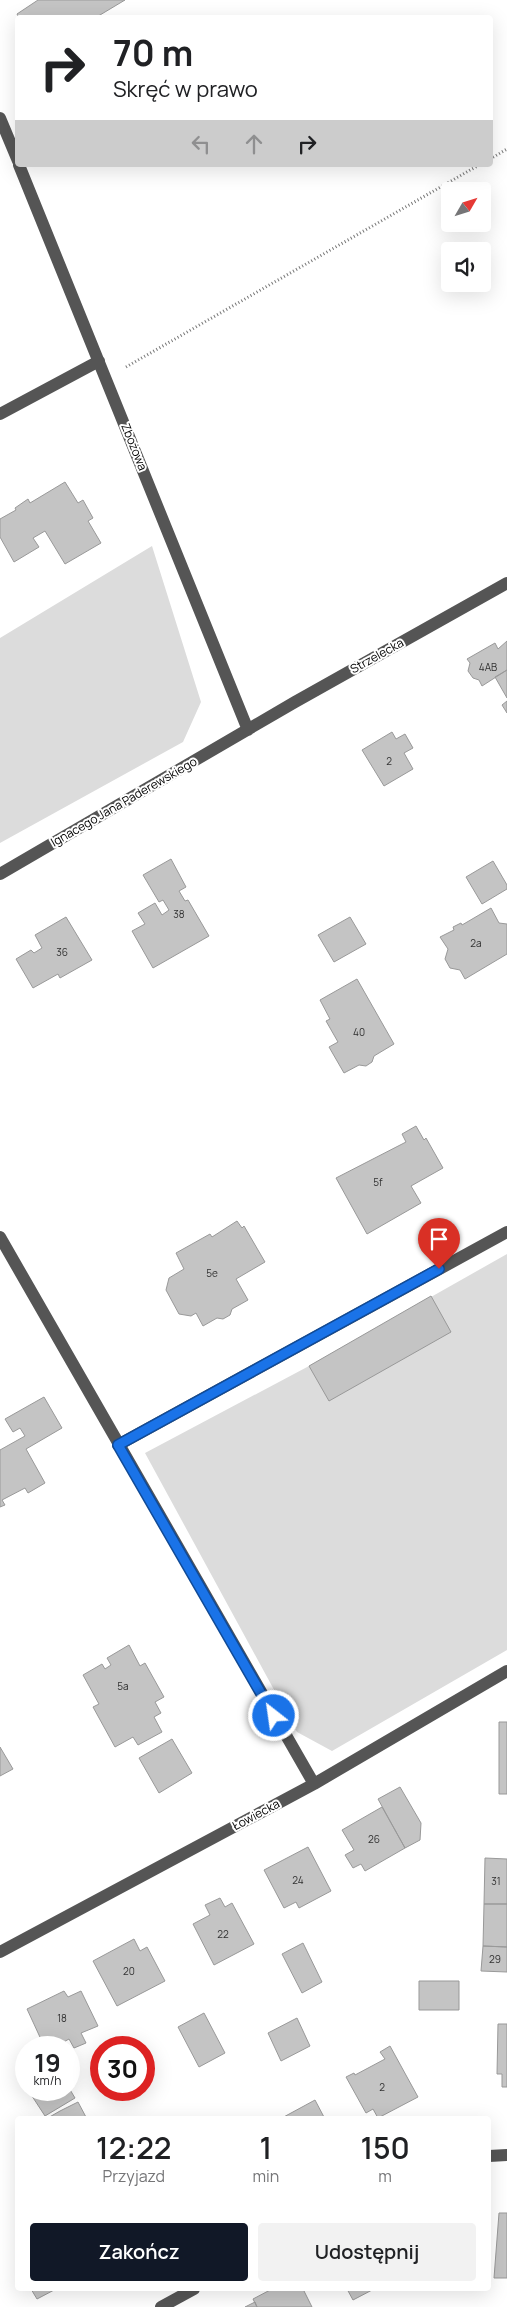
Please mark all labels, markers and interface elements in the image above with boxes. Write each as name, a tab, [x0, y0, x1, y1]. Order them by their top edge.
text: 70 m	[113, 29, 193, 77]
icon: right	[30, 35, 95, 100]
text: Skręć w prawo	[113, 74, 258, 104]
icon: left	[187, 130, 215, 158]
icon: ahead	[240, 130, 268, 158]
icon: right	[293, 130, 321, 158]
north arrow	[441, 182, 491, 232]
map controls	[441, 182, 491, 292]
button: sound	[441, 242, 491, 292]
street label: Zbożowa	[117, 421, 152, 473]
street label: Strzelecka	[347, 634, 406, 677]
house number: 4AB	[479, 660, 497, 674]
street label: Ignacego Jana Paderewskiego	[48, 753, 200, 850]
house number: 2	[386, 754, 392, 768]
house number: 38	[173, 907, 185, 921]
house number: 2a	[470, 936, 482, 950]
house number: 36	[56, 945, 68, 959]
house number: 40	[353, 1025, 365, 1039]
house number: 5f	[373, 1175, 383, 1189]
pin	[418, 1218, 460, 1269]
icon: arrive	[425, 1225, 453, 1253]
house number: 5e	[206, 1266, 218, 1280]
house number: 5a	[117, 1679, 129, 1693]
position arrow	[247, 1689, 299, 1741]
street label: Łowiecka	[229, 1795, 282, 1834]
house number: 26	[368, 1832, 380, 1846]
house number: 24	[292, 1873, 304, 1887]
house number: 31	[491, 1874, 501, 1888]
house number: 22	[217, 1927, 229, 1941]
house number: 29	[489, 1952, 501, 1966]
house number: 20	[123, 1964, 135, 1978]
house number: 18	[57, 2011, 67, 2025]
speed limit sign: 30	[90, 2036, 155, 2101]
text: 19	[34, 2045, 61, 2080]
text: km/h	[34, 2072, 61, 2089]
house number: 2	[379, 2080, 385, 2094]
text: 12:22	[96, 2127, 171, 2168]
text: 1	[260, 2127, 272, 2168]
text: 150	[360, 2127, 410, 2168]
text: Przyjazd	[103, 2165, 165, 2187]
text: min	[253, 2165, 279, 2187]
text: m	[378, 2165, 392, 2187]
button: Zakończ	[30, 2223, 248, 2281]
button: Udostępnij	[258, 2223, 476, 2281]

